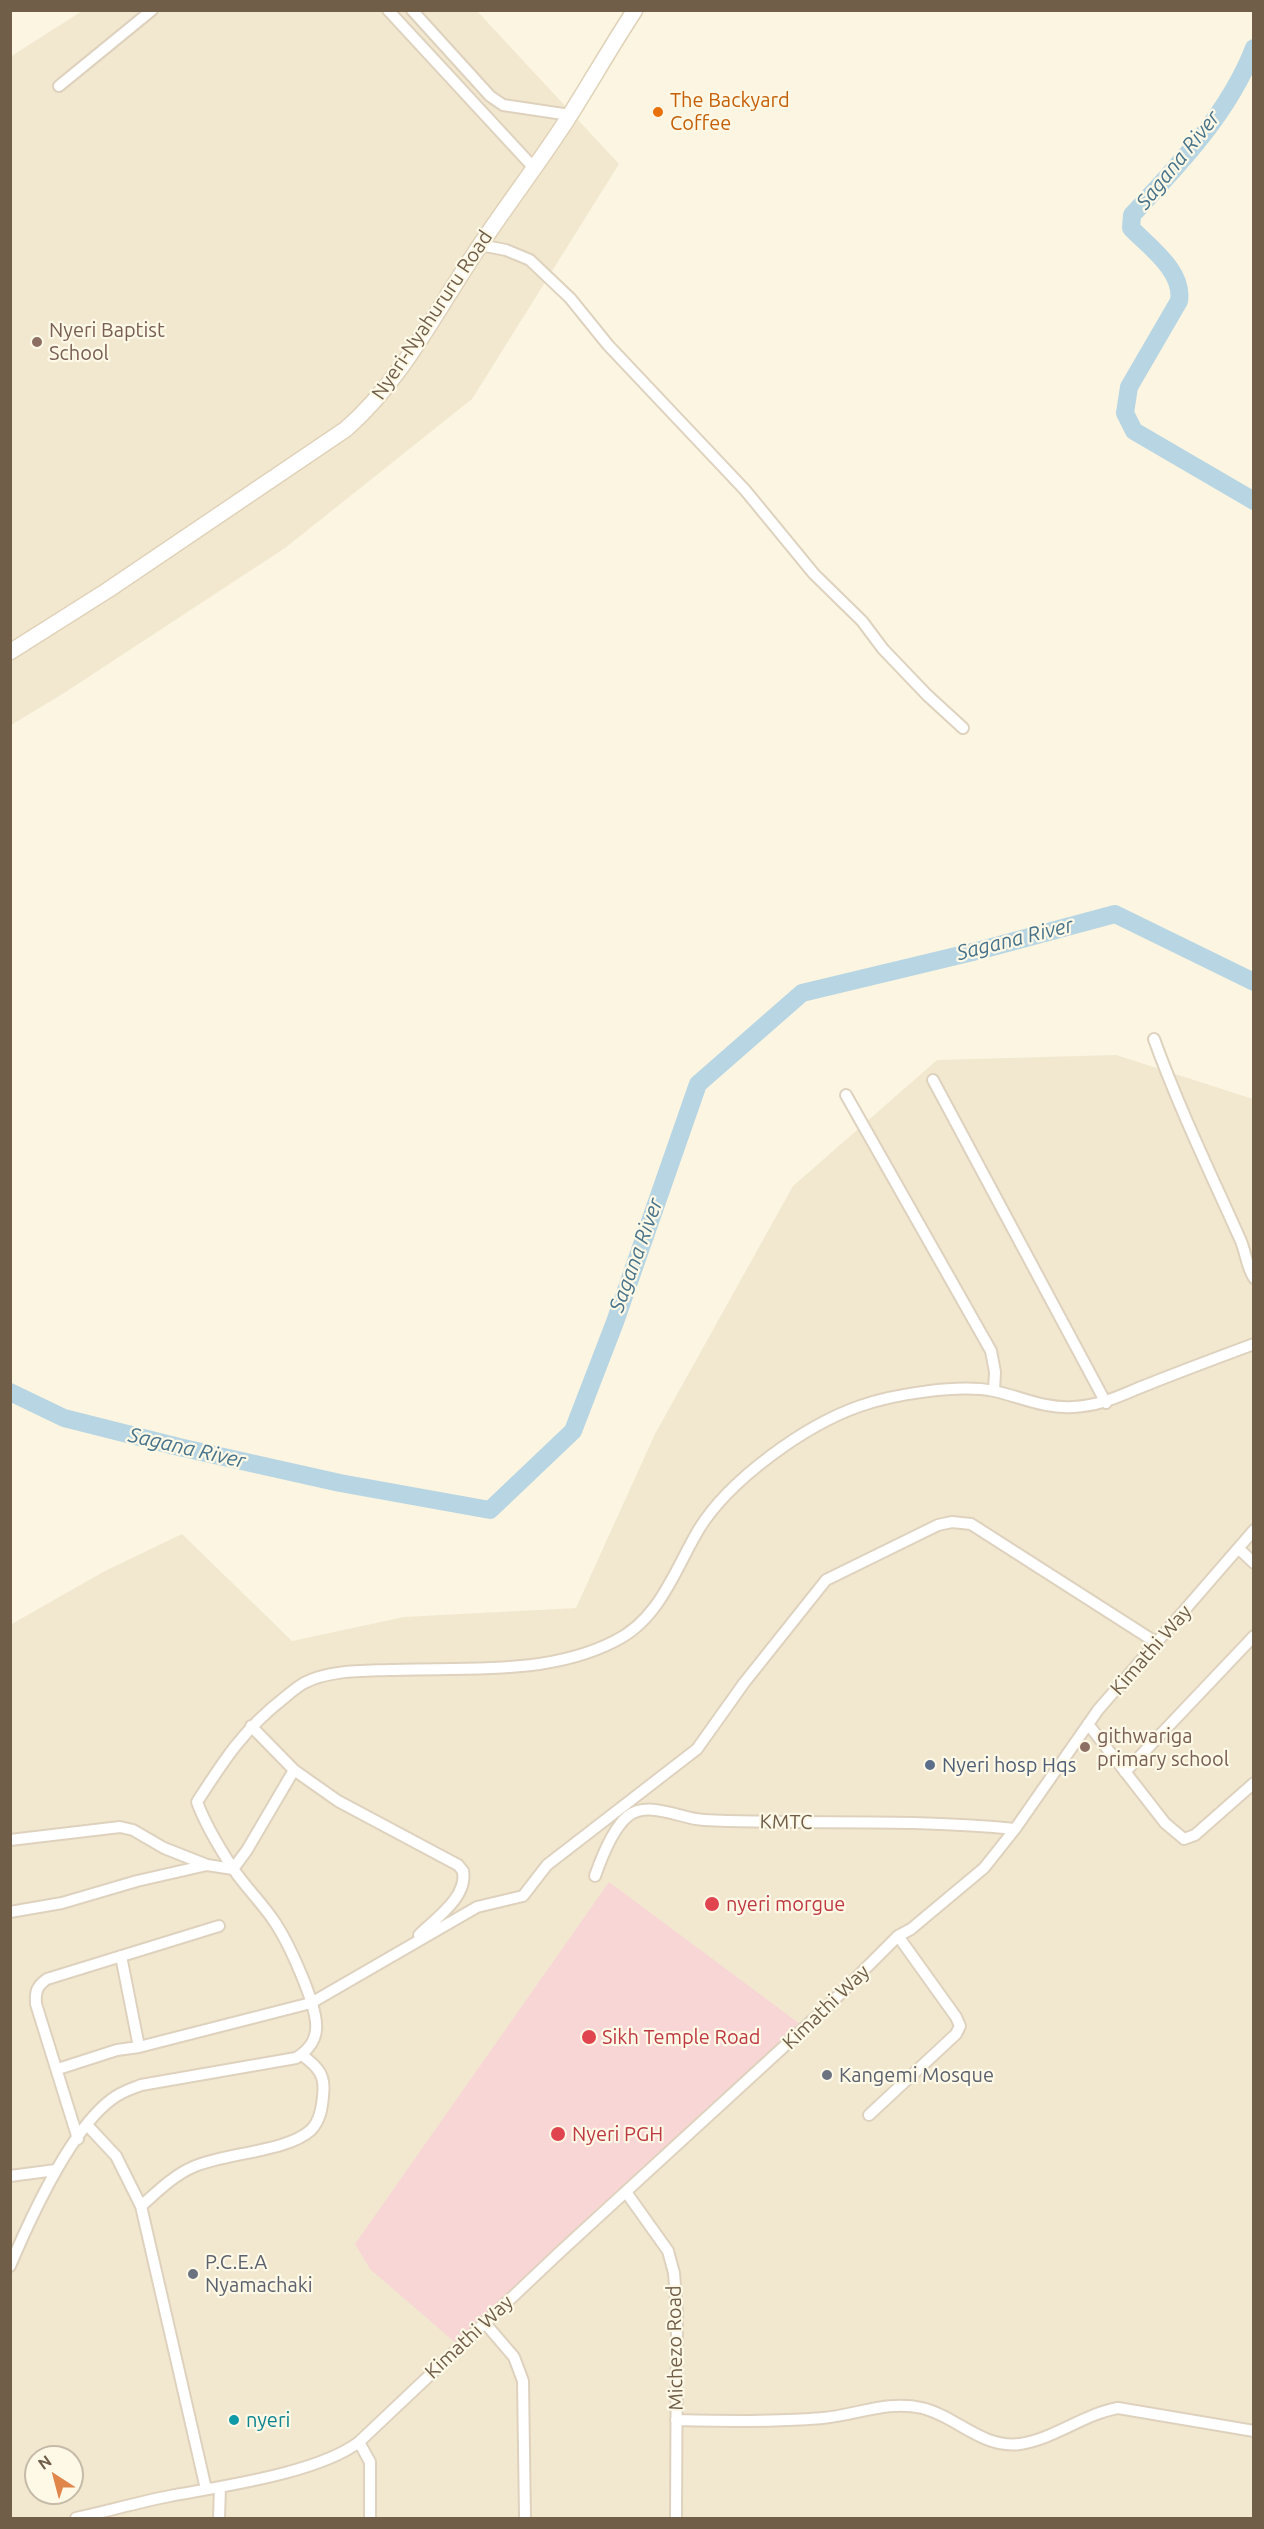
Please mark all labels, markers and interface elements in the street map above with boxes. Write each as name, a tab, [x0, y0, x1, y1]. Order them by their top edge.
place label: The Backyard Coffee	[670, 88, 790, 135]
marker: The Backyard Coffee	[651, 105, 665, 119]
water label: Sagana River	[1131, 106, 1225, 214]
street label: Nyeri-Nyahururu Road	[366, 226, 498, 404]
place label: Nyeri Baptist School	[49, 318, 165, 365]
marker: Nyeri Baptist School	[30, 335, 44, 349]
water label: Sagana River	[954, 912, 1076, 966]
water label: Sagana River	[604, 1195, 668, 1315]
water label: Sagana River	[126, 1422, 248, 1474]
street label: Kimathi Way	[1105, 1600, 1197, 1700]
place label: githwariga primary school	[1097, 1724, 1229, 1771]
marker: githwariga primary school	[1078, 1740, 1092, 1754]
place label: Nyeri hosp Hqs	[942, 1753, 1076, 1777]
marker: Nyeri hosp Hqs	[923, 1758, 937, 1772]
street label: KMTC	[759, 1810, 813, 1834]
place label: nyeri morgue	[726, 1892, 845, 1916]
marker: nyeri morgue	[703, 1895, 721, 1913]
street label: Kimathi Way	[777, 1960, 875, 2054]
place label: Sikh Temple Road	[602, 2025, 761, 2049]
marker: Sikh Temple Road	[580, 2028, 598, 2046]
place label: Kangemi Mosque	[839, 2063, 994, 2087]
marker: Kangemi Mosque	[820, 2068, 834, 2082]
place label: Nyeri PGH	[572, 2122, 663, 2146]
marker: Nyeri PGH	[549, 2125, 567, 2143]
place label: P.C.E.A Nyamachaki	[205, 2250, 313, 2297]
marker: P.C.E.A Nyamachaki	[186, 2267, 200, 2281]
street label: Michezo Road	[662, 2285, 688, 2411]
street label: Kimathi Way	[420, 2290, 518, 2384]
place label: nyeri	[246, 2408, 290, 2432]
marker: nyeri	[227, 2413, 241, 2427]
north arrow	[24, 2445, 84, 2505]
text: N	[34, 2451, 55, 2473]

